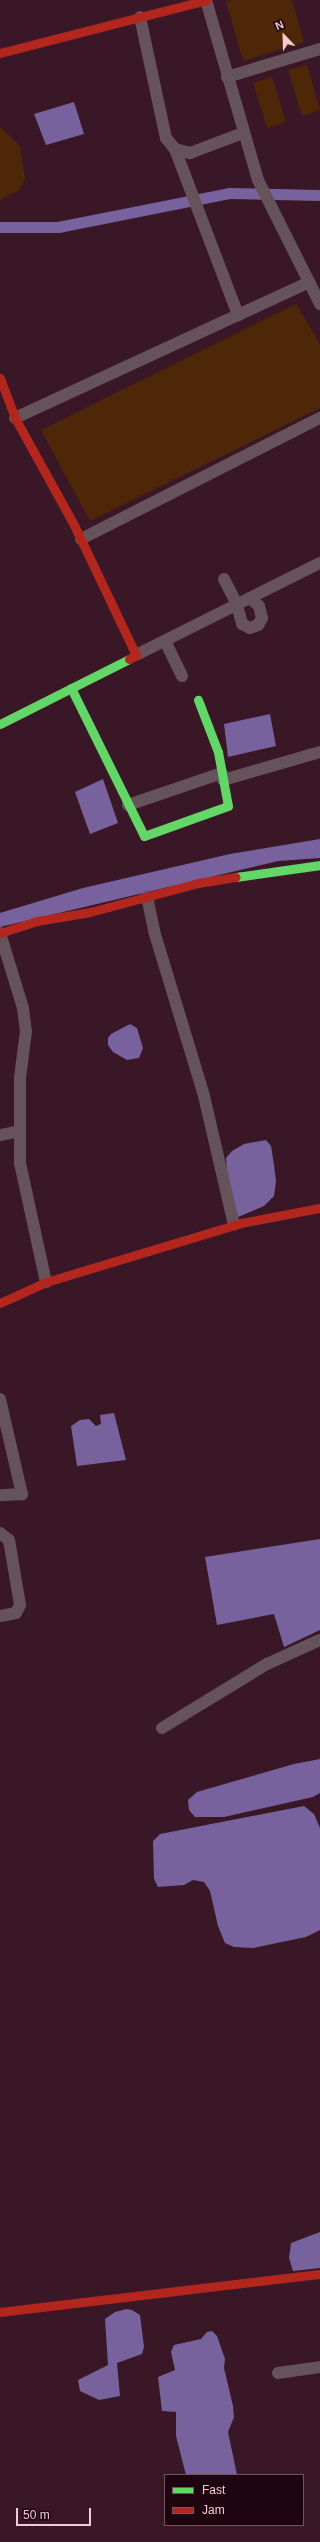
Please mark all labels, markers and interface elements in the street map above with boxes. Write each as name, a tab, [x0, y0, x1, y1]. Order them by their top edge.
north arrow	[264, 16, 304, 56]
text: N	[273, 18, 285, 32]
legend	[164, 2474, 304, 2526]
text: Fast	[202, 2483, 225, 2497]
scale bar	[18, 2500, 93, 2526]
text: Jam	[202, 2503, 225, 2517]
text: 50 m	[23, 2508, 50, 2522]

